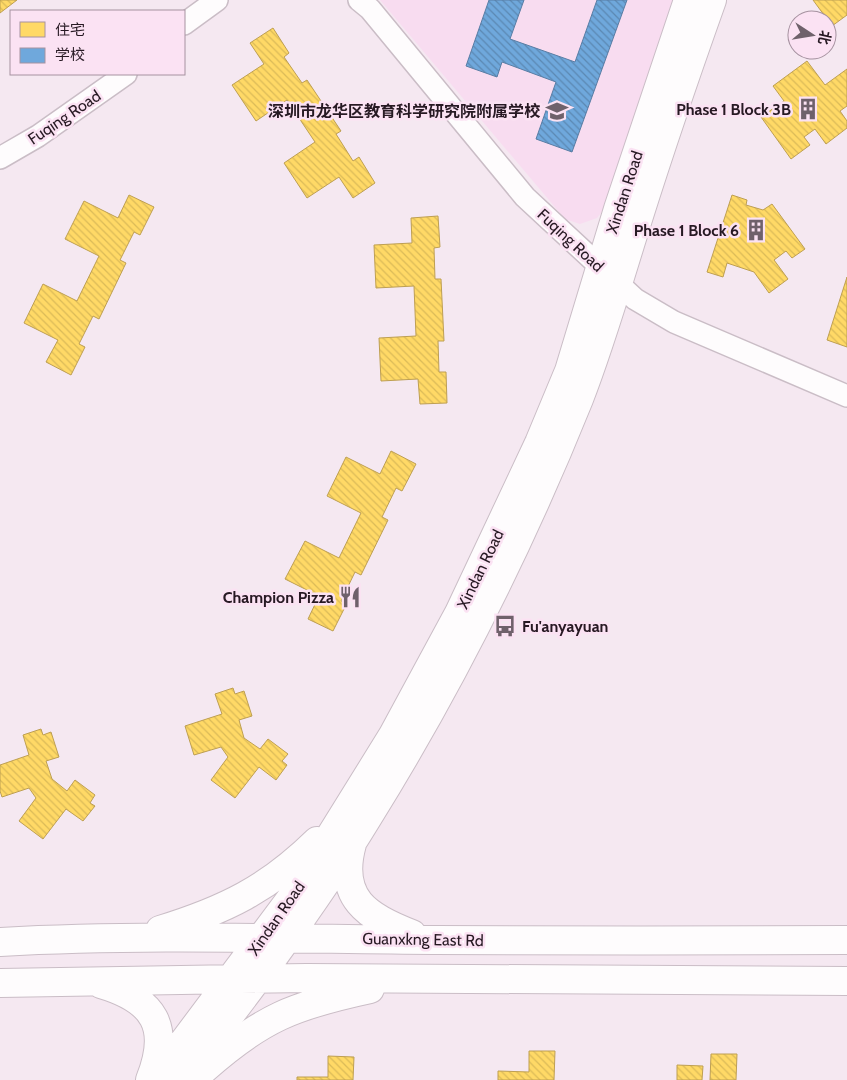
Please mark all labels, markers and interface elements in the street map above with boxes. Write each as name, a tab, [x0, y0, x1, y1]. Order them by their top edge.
legend	[10, 10, 185, 75]
north arrow	[787, 10, 837, 60]
text: 住宅	[55, 21, 85, 39]
text: 北	[814, 29, 835, 46]
text: 学校	[55, 46, 85, 64]
street label: Fuqing Road	[24, 86, 104, 149]
building icon: Phase 1 Block 3B	[795, 96, 821, 122]
school or university icon: 深圳市龙华区教育科学研究院附属学校	[544, 98, 570, 124]
place label: Phase 1 Block 3B	[676, 100, 791, 119]
place label: 深圳市龙华区教育科学研究院附属学校	[268, 102, 541, 121]
street label: Xindan Road	[602, 148, 647, 236]
street label: Fuqing Road	[534, 205, 608, 276]
building icon: Phase 1 Block 6	[743, 217, 769, 243]
place label: Phase 1 Block 6	[634, 221, 739, 240]
street label: Xindan Road	[453, 526, 508, 612]
restaurant icon: Champion Pizza	[337, 584, 363, 610]
place label: Champion Pizza	[223, 588, 334, 607]
bus stop icon: Fu'anyayuan	[492, 613, 518, 639]
place label: Fu'anyayuan	[522, 617, 608, 636]
street label: Xindan Road	[244, 878, 309, 959]
street label: Guanxkng East Rd	[362, 929, 484, 950]

